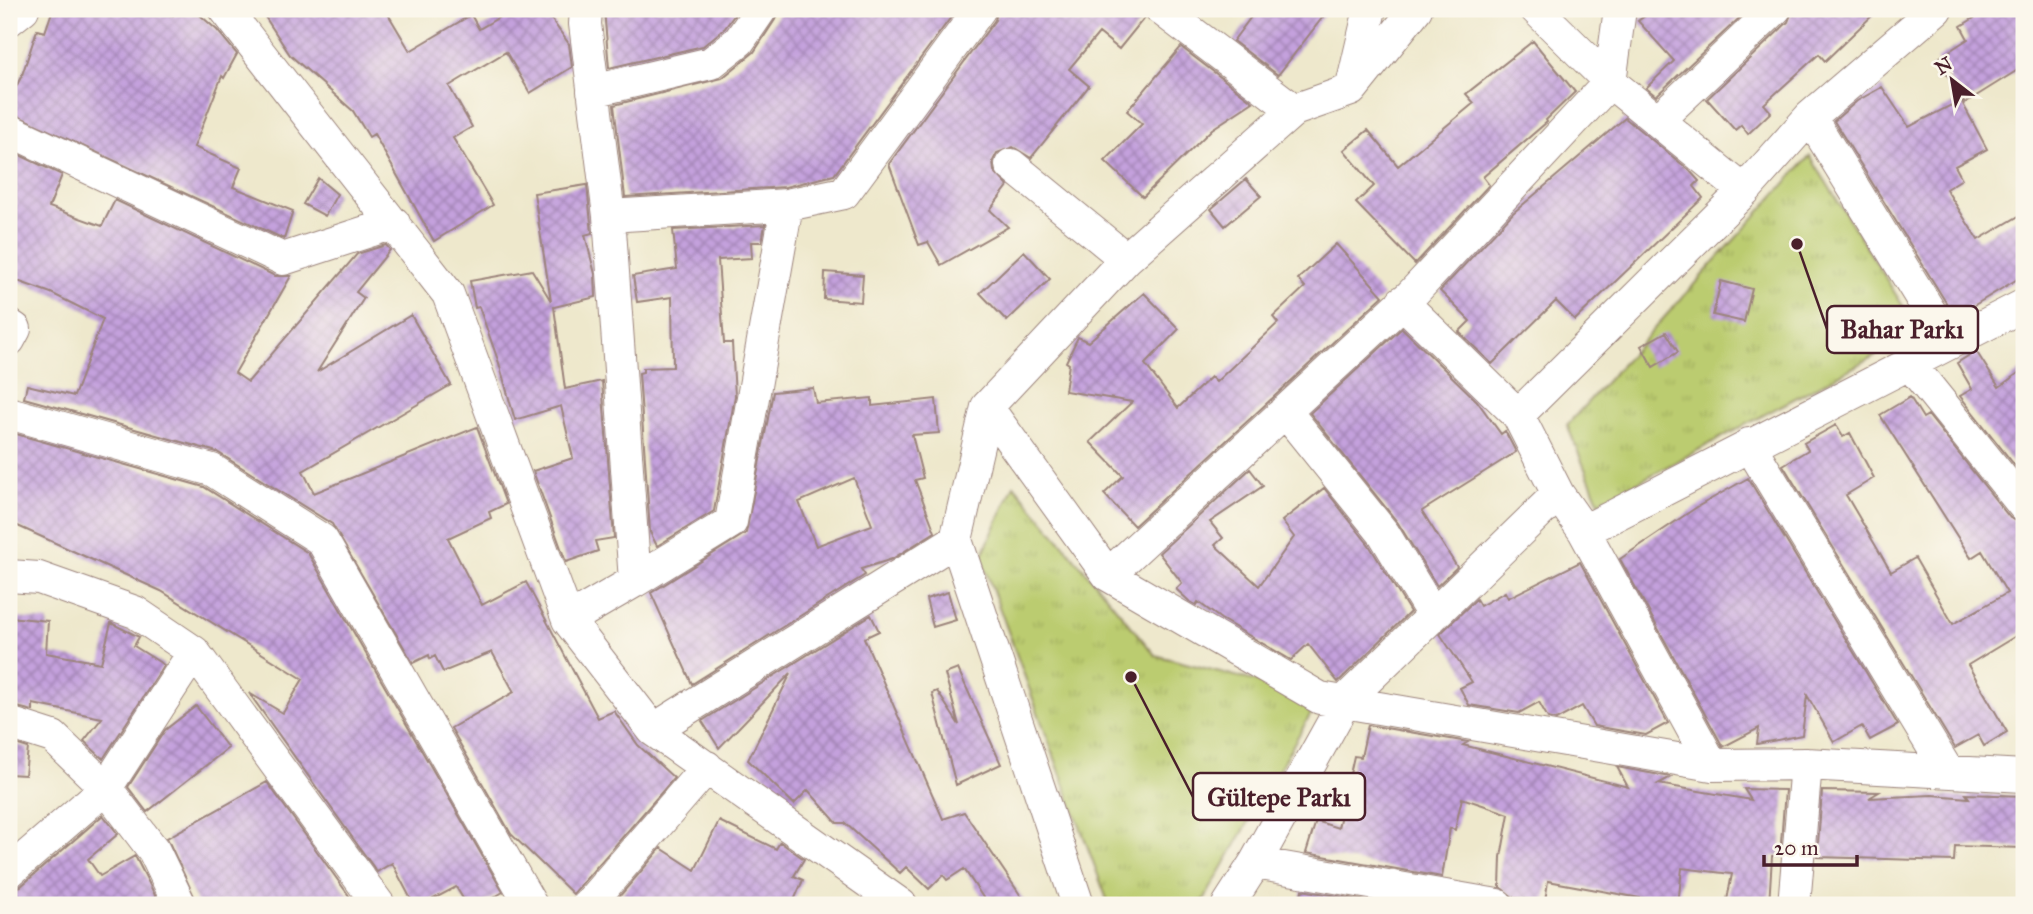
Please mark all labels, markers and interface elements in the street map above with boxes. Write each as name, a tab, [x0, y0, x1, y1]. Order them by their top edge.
north arrow	[1918, 46, 1988, 116]
text: N	[1931, 52, 1956, 80]
callout: Bahar Parkı	[1827, 306, 1978, 353]
text: Bahar Parkı	[1840, 313, 1964, 345]
callout: Gültepe Parkı	[1193, 773, 1365, 820]
text: Gültepe Parkı	[1207, 781, 1352, 813]
scale bar	[1764, 823, 1856, 867]
text: 20 m	[1774, 835, 1819, 861]

